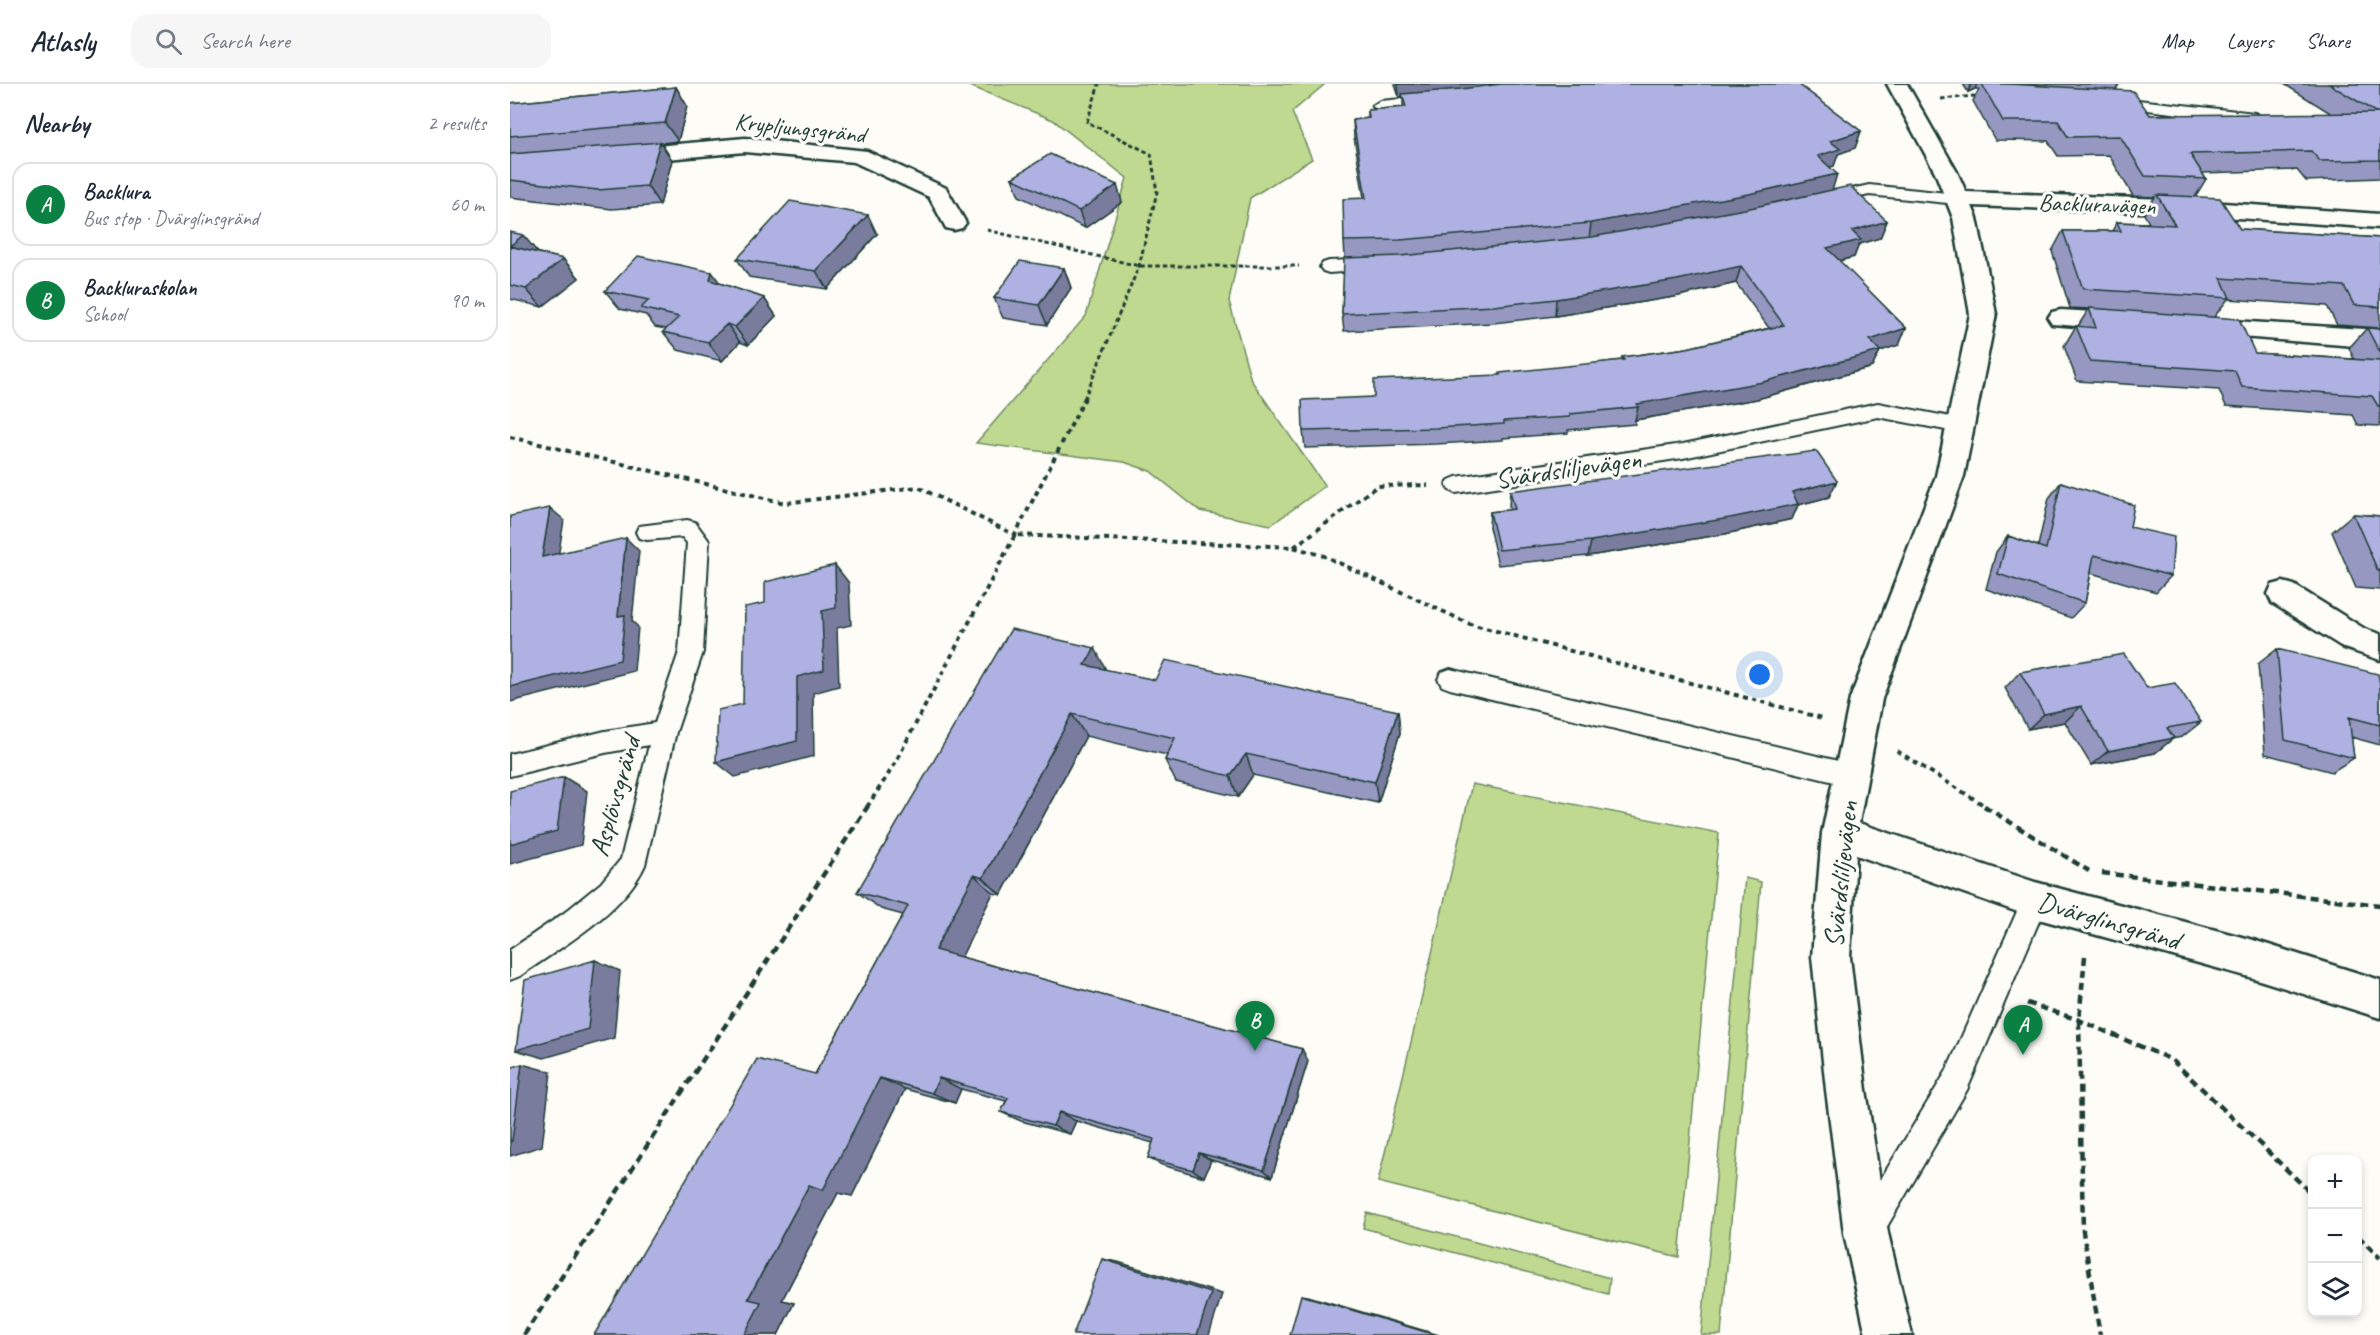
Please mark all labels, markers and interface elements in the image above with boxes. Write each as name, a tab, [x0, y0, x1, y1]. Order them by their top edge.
search box	[131, 14, 551, 68]
text: Atlasly	[30, 24, 95, 59]
icon: search	[152, 25, 185, 58]
text: Search here	[200, 27, 290, 55]
text: Map	[2161, 28, 2194, 54]
text: Layers	[2227, 28, 2273, 54]
text: Share	[2306, 28, 2350, 54]
street label: Krypljungsgränd	[733, 106, 870, 150]
text: Nearby	[24, 107, 89, 140]
text: 2 results	[427, 111, 486, 136]
text: Backlura	[83, 178, 150, 206]
street label: Backluravägen	[2038, 187, 2156, 221]
text: A	[40, 192, 51, 217]
text: 60 m	[450, 192, 484, 217]
text: Bus stop · Dvärglinsgränd	[83, 206, 259, 231]
text: Backluraskolan	[83, 274, 197, 302]
text: B	[40, 288, 51, 313]
text: 90 m	[450, 288, 484, 313]
text: School	[83, 302, 126, 327]
street label: Svärdsliljevägen	[1493, 441, 1644, 496]
your location	[1745, 660, 1774, 689]
street label: Asplövsgränd	[581, 728, 649, 860]
street label: Svärdsliljevägen	[1815, 799, 1866, 949]
street label: Dvärglinsgränd	[2034, 883, 2188, 959]
pin: B	[1236, 1002, 1274, 1051]
pin: A	[2004, 1006, 2042, 1055]
map controls	[2308, 1155, 2362, 1317]
button: +	[2308, 1155, 2362, 1209]
button: −	[2308, 1209, 2362, 1263]
button: layers	[2308, 1263, 2362, 1317]

